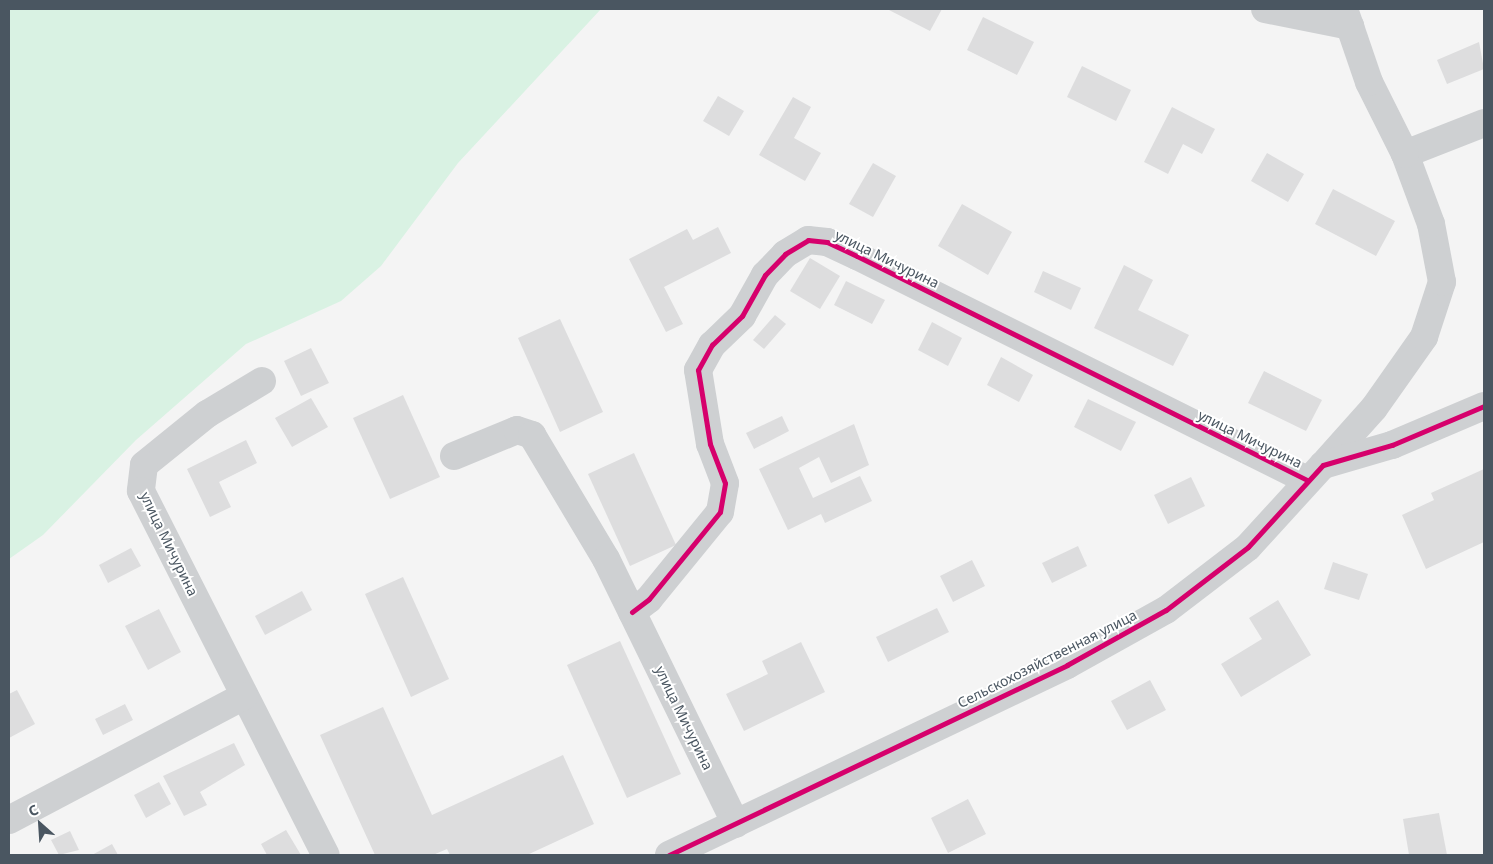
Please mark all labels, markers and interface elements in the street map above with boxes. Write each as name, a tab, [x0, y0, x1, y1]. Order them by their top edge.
street label: улица Мичурина	[832, 227, 942, 291]
street label: улица Мичурина	[1195, 407, 1305, 471]
street label: улица Мичурина	[137, 489, 201, 599]
street label: Сельскохозяйственная улица	[955, 606, 1139, 712]
street label: улица Мичурина	[652, 663, 716, 773]
north arrow	[15, 799, 65, 849]
text: С	[25, 800, 41, 821]

